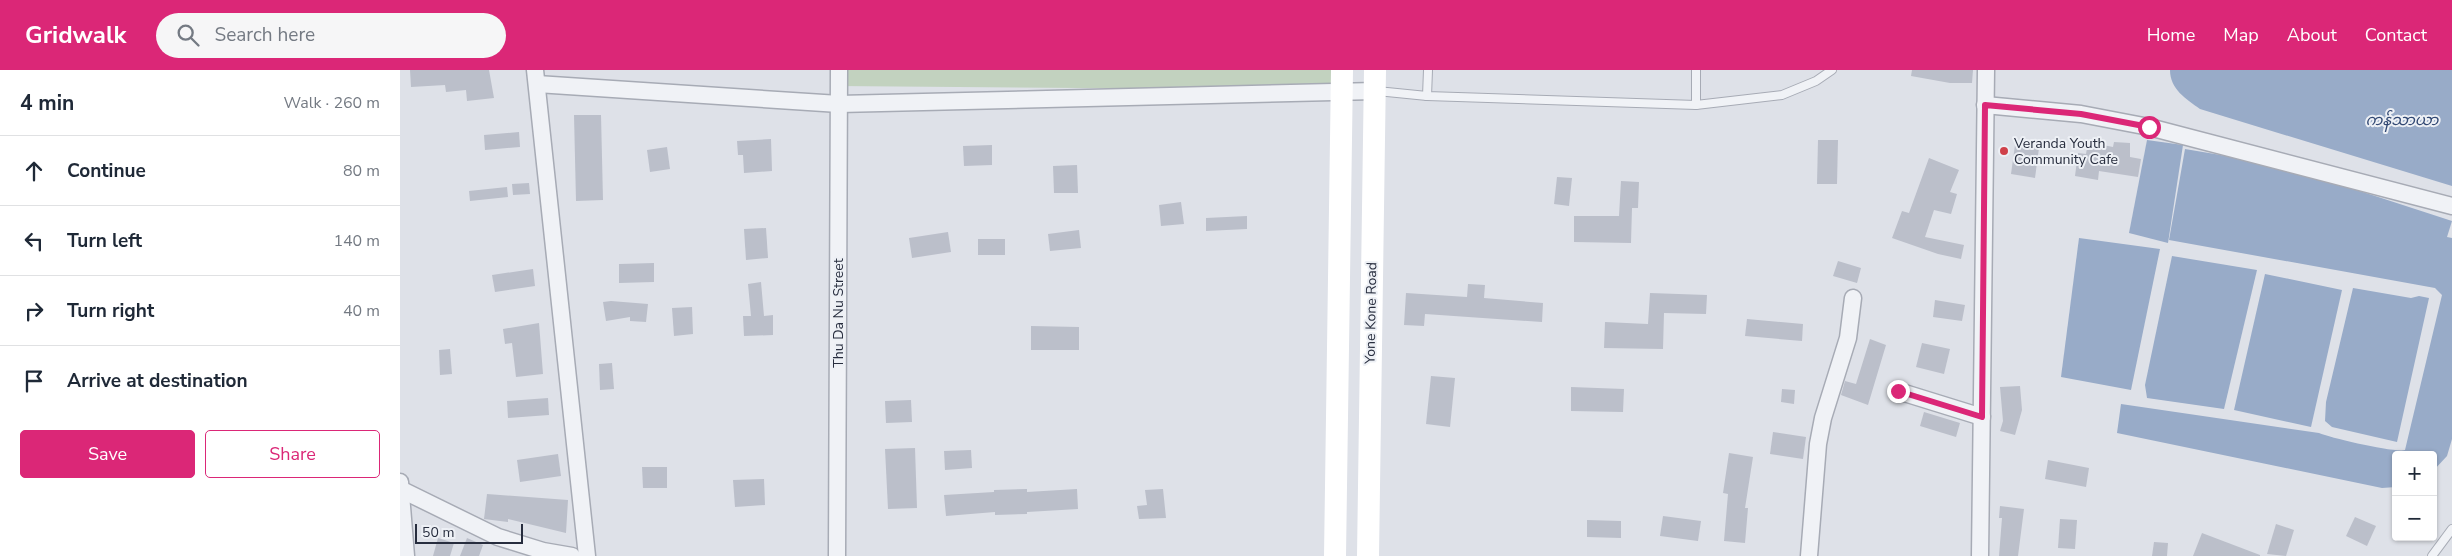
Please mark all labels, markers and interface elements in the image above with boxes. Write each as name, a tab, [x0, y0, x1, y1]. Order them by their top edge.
search box	[156, 13, 506, 58]
text: Gridwalk	[25, 19, 126, 51]
icon: search	[174, 21, 202, 49]
text: Search here	[214, 22, 315, 48]
text: Home	[2147, 23, 2195, 47]
text: Map	[2223, 23, 2259, 47]
text: About	[2287, 23, 2337, 47]
text: Contact	[2365, 23, 2427, 47]
text: 4 min	[20, 89, 74, 117]
text: Walk · 260 m	[284, 92, 380, 114]
water label: ကန်သာယာ	[2366, 109, 2440, 132]
route start	[2138, 116, 2161, 139]
place label: Veranda Youth Community Cafe	[2013, 134, 2118, 169]
marker: Veranda Youth Community Cafe	[1998, 145, 2010, 157]
icon: ahead	[20, 157, 48, 185]
text: Continue	[67, 158, 146, 184]
text: 80 m	[343, 160, 380, 182]
icon: left	[20, 227, 48, 255]
text: Turn left	[67, 228, 142, 254]
text: 140 m	[333, 230, 380, 252]
street label: Thu Da Nu Street	[829, 258, 848, 368]
street label: Yone Kone Road	[1361, 262, 1381, 365]
icon: right	[20, 297, 48, 325]
text: Turn right	[67, 298, 154, 324]
text: 40 m	[343, 300, 380, 322]
icon: arrive	[20, 367, 48, 395]
text: Arrive at destination	[67, 368, 248, 394]
route end	[1887, 380, 1910, 403]
button: Save	[20, 430, 195, 478]
button: Share	[205, 430, 380, 478]
map controls	[2392, 451, 2437, 541]
button: +	[2392, 451, 2437, 496]
button: −	[2392, 496, 2437, 541]
scale bar	[415, 521, 522, 544]
text: 50 m	[422, 523, 454, 542]

